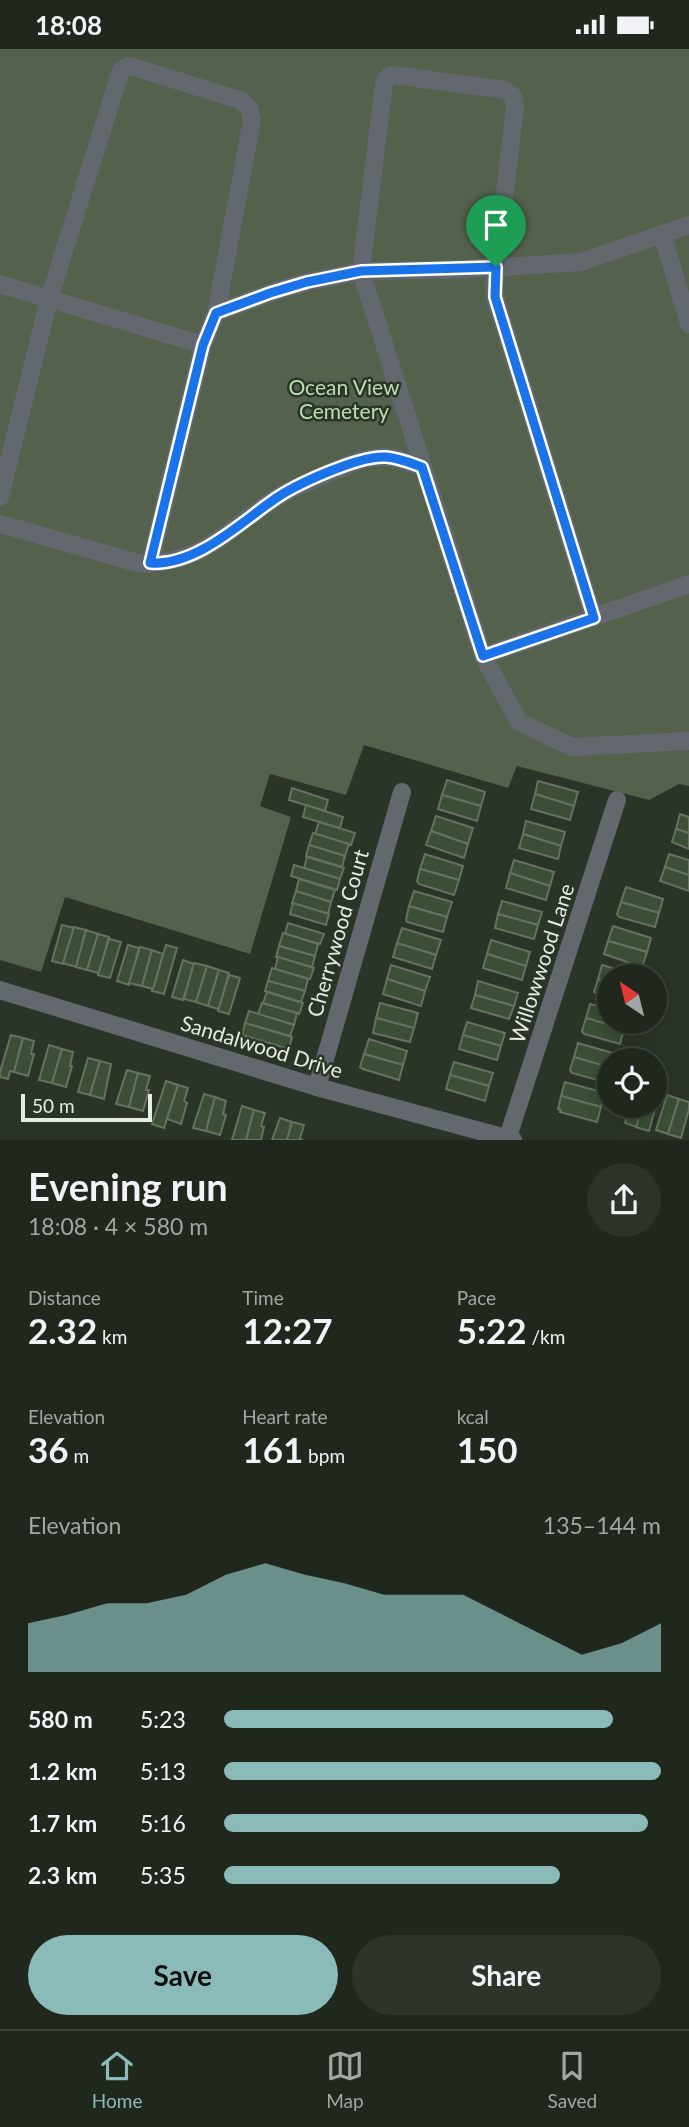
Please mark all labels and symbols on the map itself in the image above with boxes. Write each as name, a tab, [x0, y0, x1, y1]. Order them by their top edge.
pin	[466, 195, 526, 267]
park label: Ocean View Cemetery	[288, 374, 400, 423]
street label: Cherrywood Court	[301, 846, 373, 1020]
street label: Willowwood Lane	[503, 880, 579, 1046]
north arrow	[597, 964, 667, 1034]
street label: Sandalwood Drive	[178, 1009, 346, 1083]
scale bar	[21, 1091, 152, 1123]

